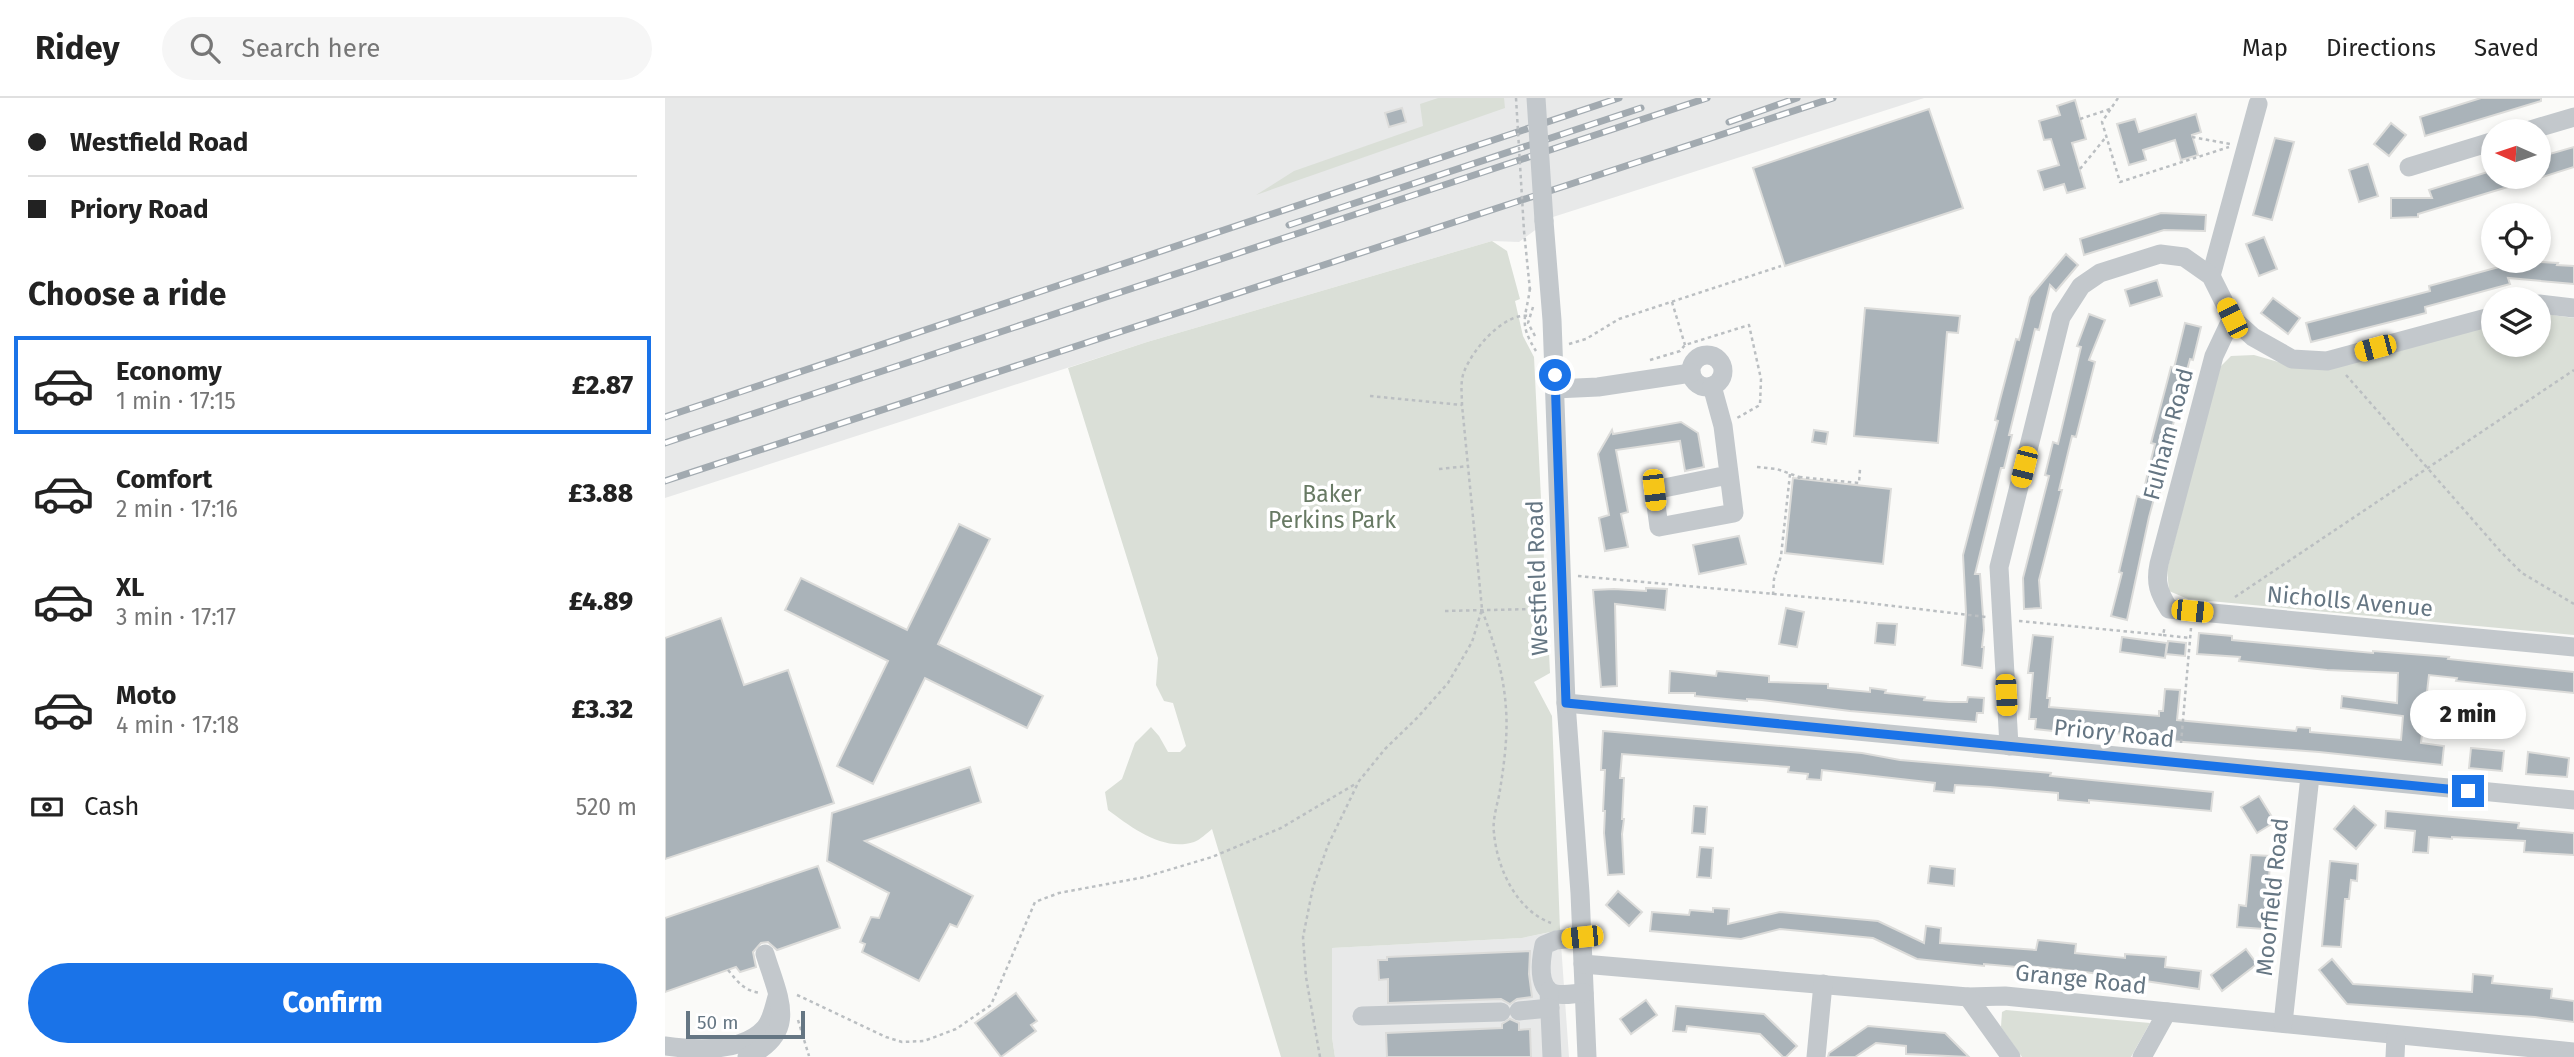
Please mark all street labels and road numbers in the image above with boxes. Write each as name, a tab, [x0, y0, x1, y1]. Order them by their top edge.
street label: Fulham Road	[2137, 365, 2199, 503]
street label: Westfield Road	[1520, 500, 1554, 656]
street label: Nicholls Avenue	[2266, 580, 2434, 622]
street label: Priory Road	[2052, 713, 2176, 753]
street label: Moorfield Road	[2250, 817, 2294, 977]
street label: Grange Road	[2014, 958, 2148, 1000]

